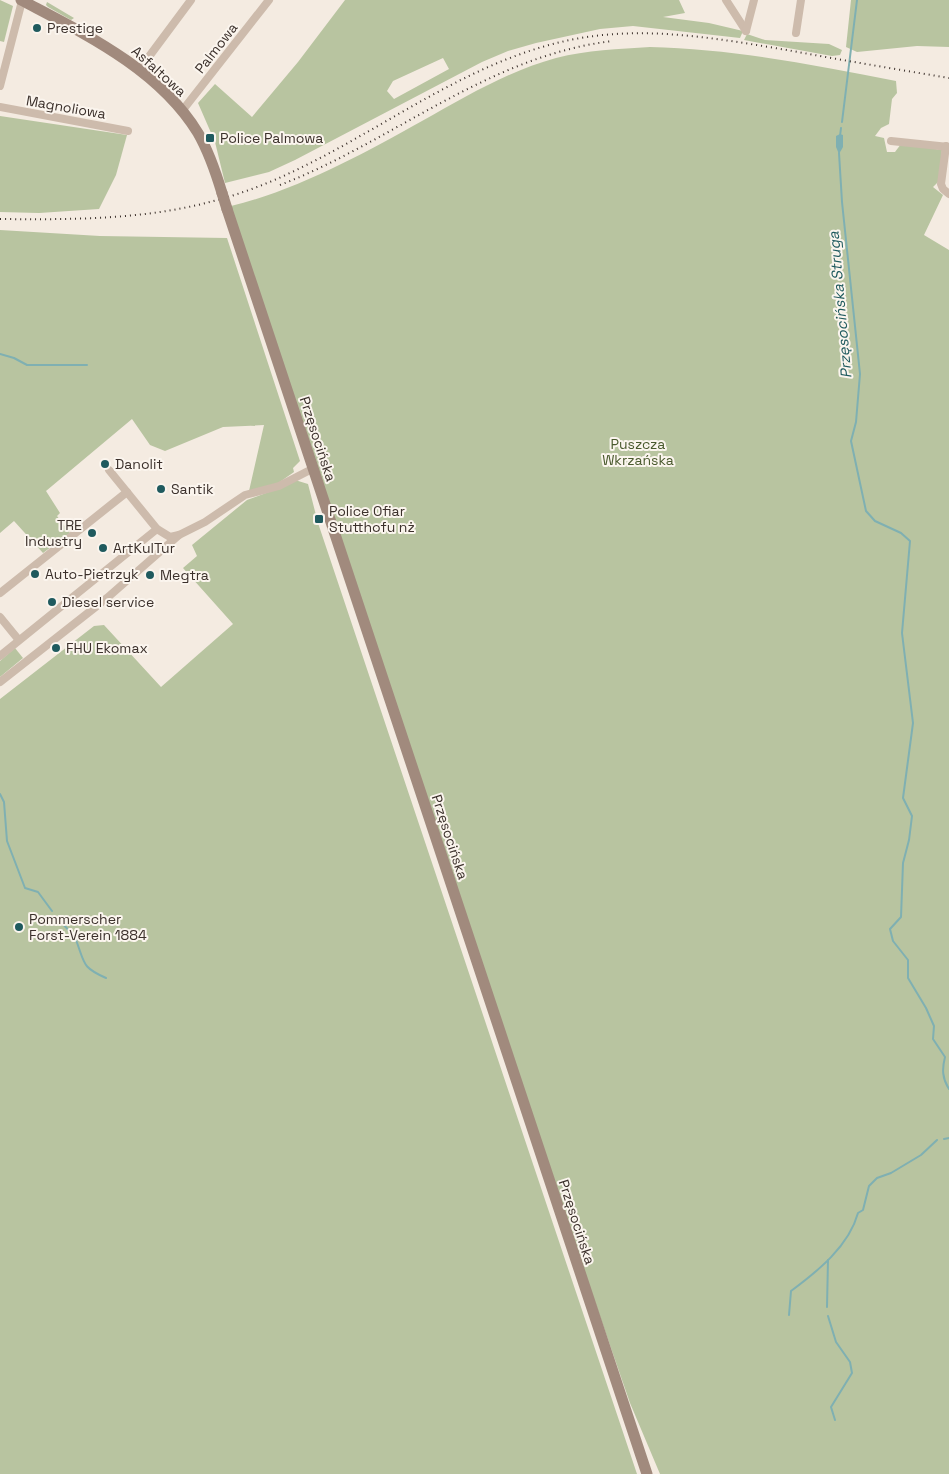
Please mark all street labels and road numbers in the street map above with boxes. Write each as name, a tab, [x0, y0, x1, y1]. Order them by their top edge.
street label: Palmowa	[191, 19, 241, 77]
street label: Asfaltowa	[128, 42, 190, 100]
street label: Magnoliowa	[25, 91, 107, 123]
street label: Przęsocińska	[296, 394, 340, 484]
street label: Przęsocińska	[428, 792, 472, 882]
street label: Przęsocińska	[555, 1177, 599, 1267]

